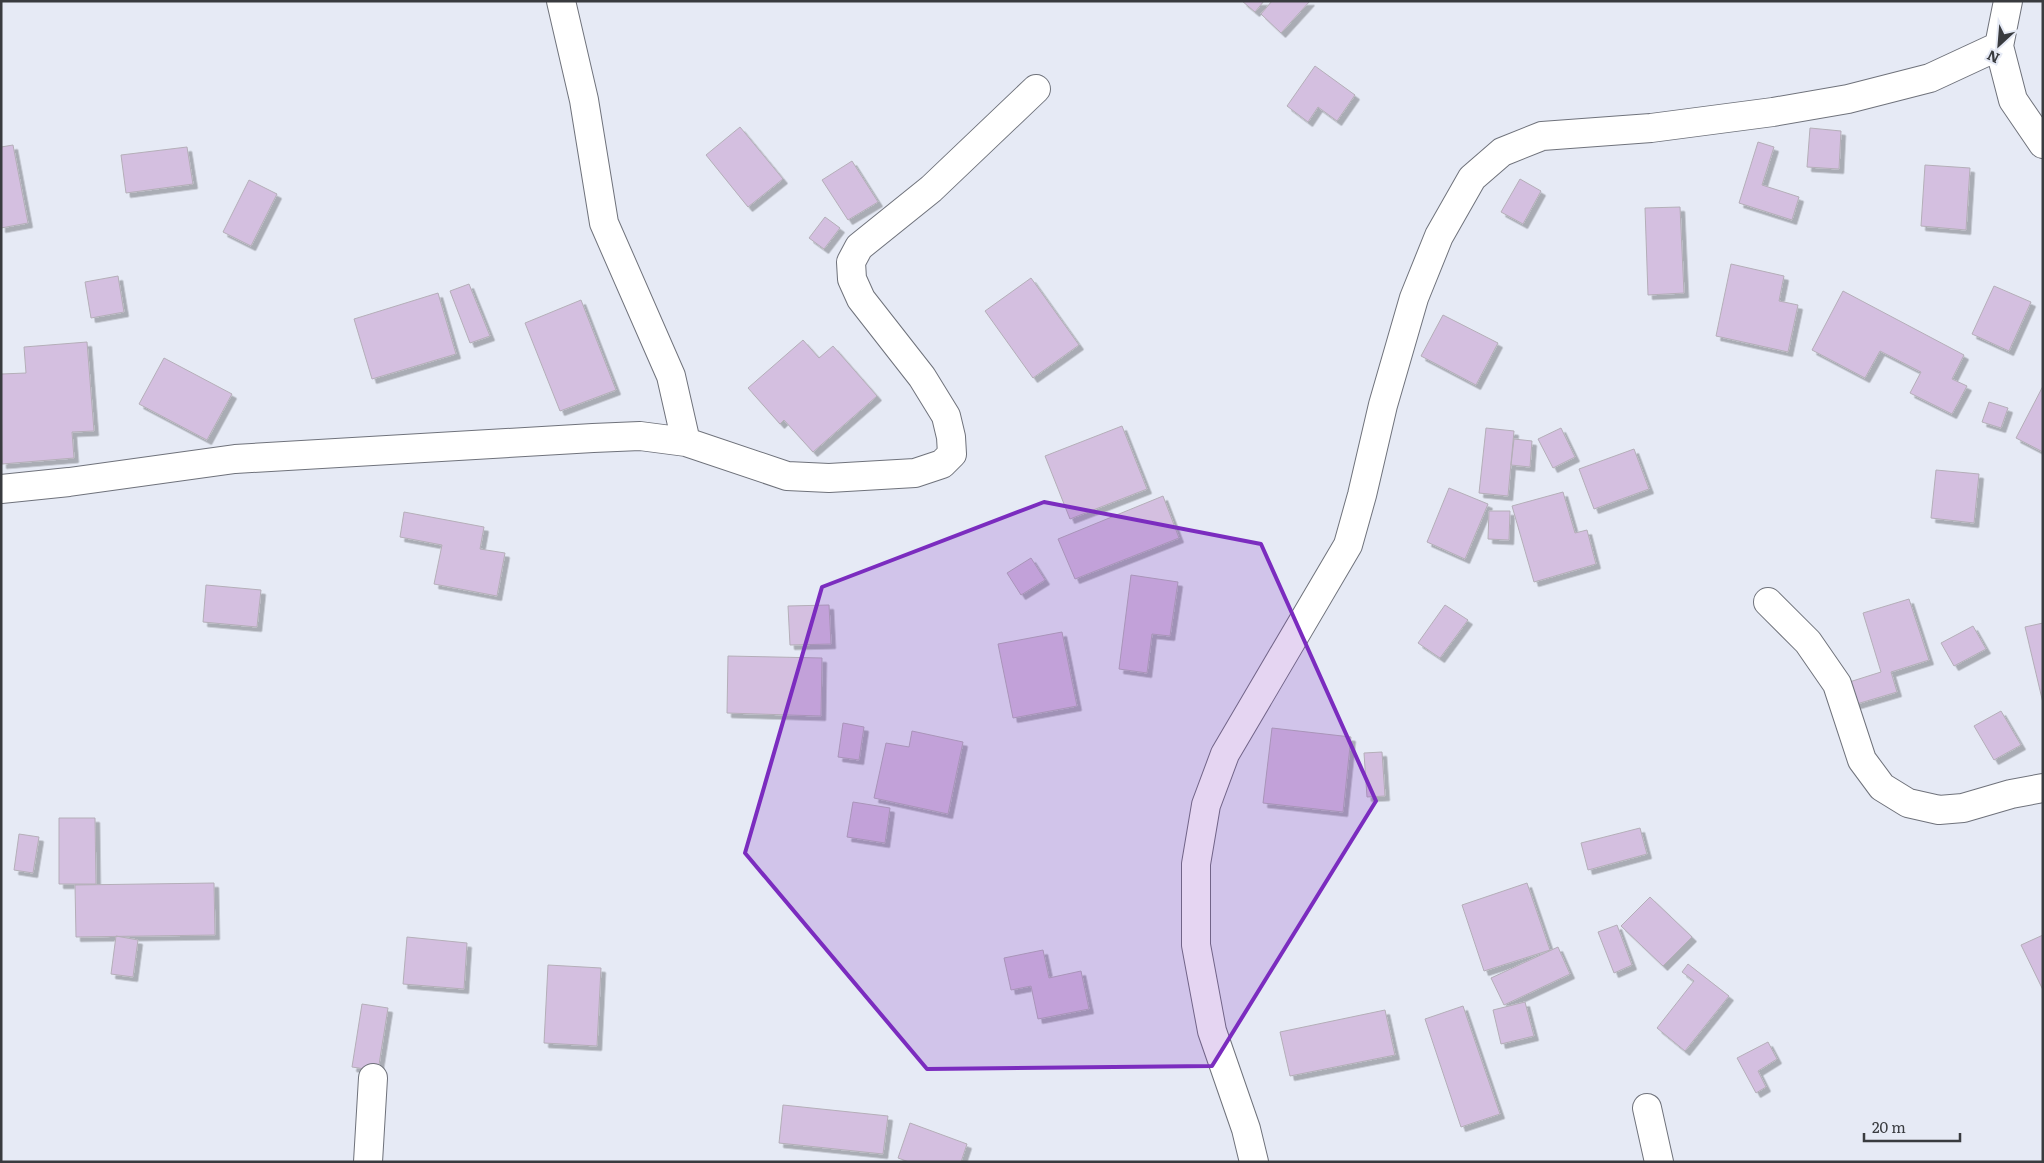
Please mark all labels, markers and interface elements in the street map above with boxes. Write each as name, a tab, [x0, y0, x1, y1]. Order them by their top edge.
north arrow	[1974, 20, 2024, 70]
text: N	[1983, 46, 2003, 69]
scale bar	[1864, 1110, 1960, 1142]
text: 20 m	[1872, 1115, 1906, 1138]

